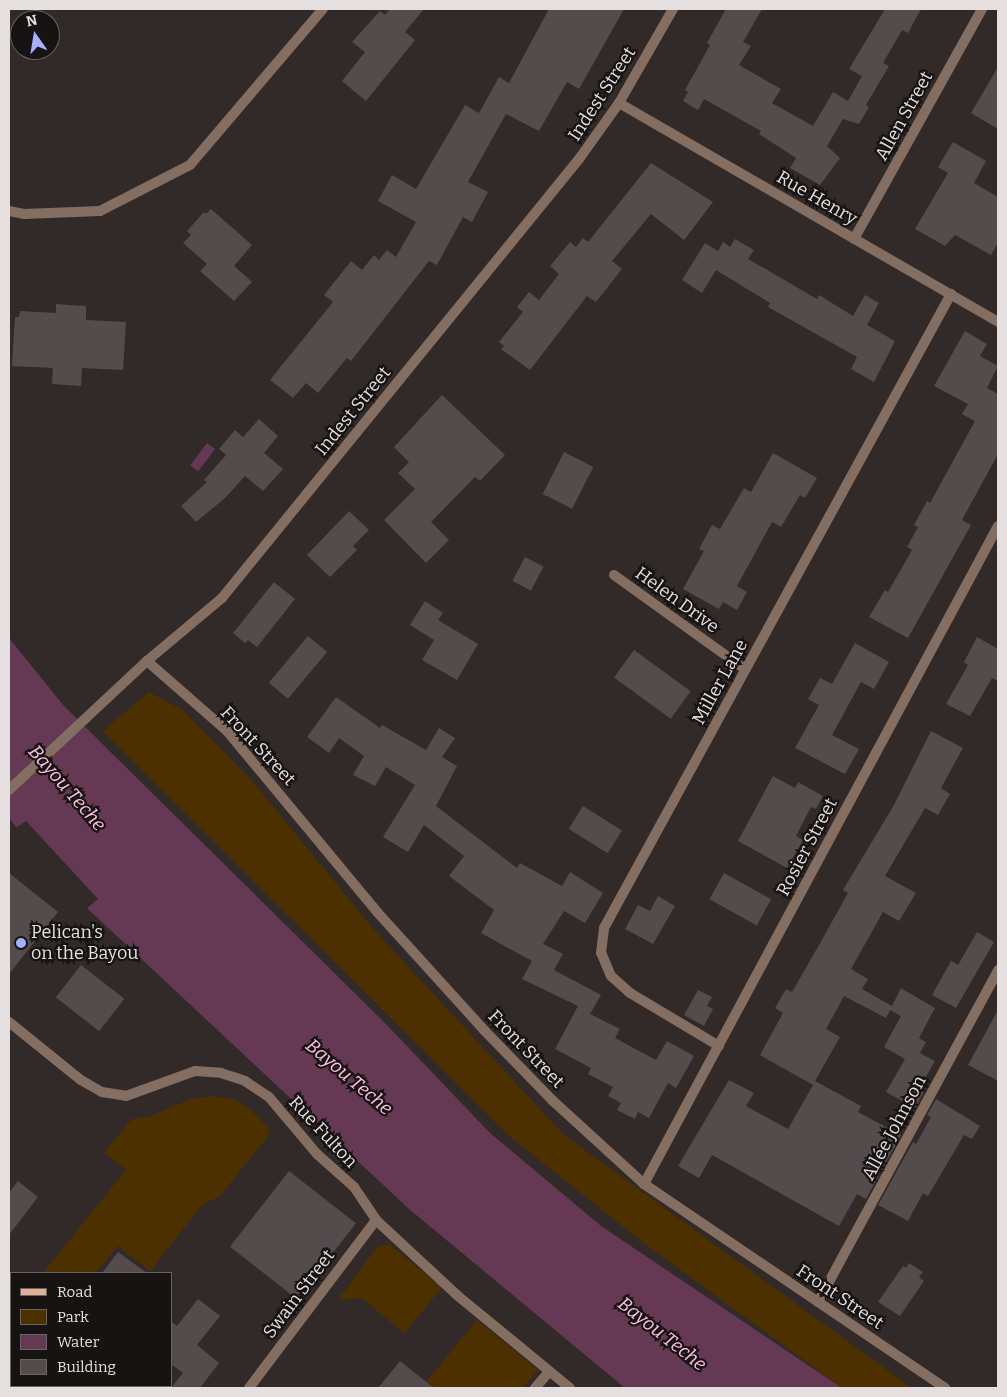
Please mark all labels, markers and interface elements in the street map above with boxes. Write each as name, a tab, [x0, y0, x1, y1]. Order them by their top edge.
north arrow	[10, 10, 60, 60]
text: N	[25, 11, 39, 30]
street label: Indest Street	[564, 43, 640, 145]
street label: Allen Street	[871, 68, 937, 164]
street label: Rue Henry	[773, 166, 861, 230]
street label: Indest Street	[311, 362, 395, 460]
street label: Helen Drive	[631, 562, 723, 638]
street label: Miller Lane	[688, 636, 752, 728]
street label: Front Street	[216, 702, 300, 790]
water label: Bayou Teche	[24, 740, 110, 836]
street label: Rosier Street	[772, 794, 842, 900]
place label: Pelican's on the Bayou	[31, 922, 138, 964]
marker: Pelican's on the Bayou	[15, 937, 27, 949]
street label: Front Street	[483, 1006, 569, 1092]
water label: Bayou Teche	[301, 1034, 397, 1120]
street label: Allée Johnson	[857, 1072, 931, 1184]
street label: Rue Fulton	[284, 1092, 362, 1172]
street label: Swain Street	[259, 1246, 339, 1342]
street label: Front Street	[792, 1260, 888, 1334]
legend	[10, 1272, 172, 1387]
text: Road	[57, 1283, 92, 1301]
water label: Bayou Teche	[613, 1292, 711, 1376]
text: Park	[57, 1308, 89, 1326]
text: Water	[57, 1333, 99, 1351]
text: Building	[57, 1358, 116, 1376]

